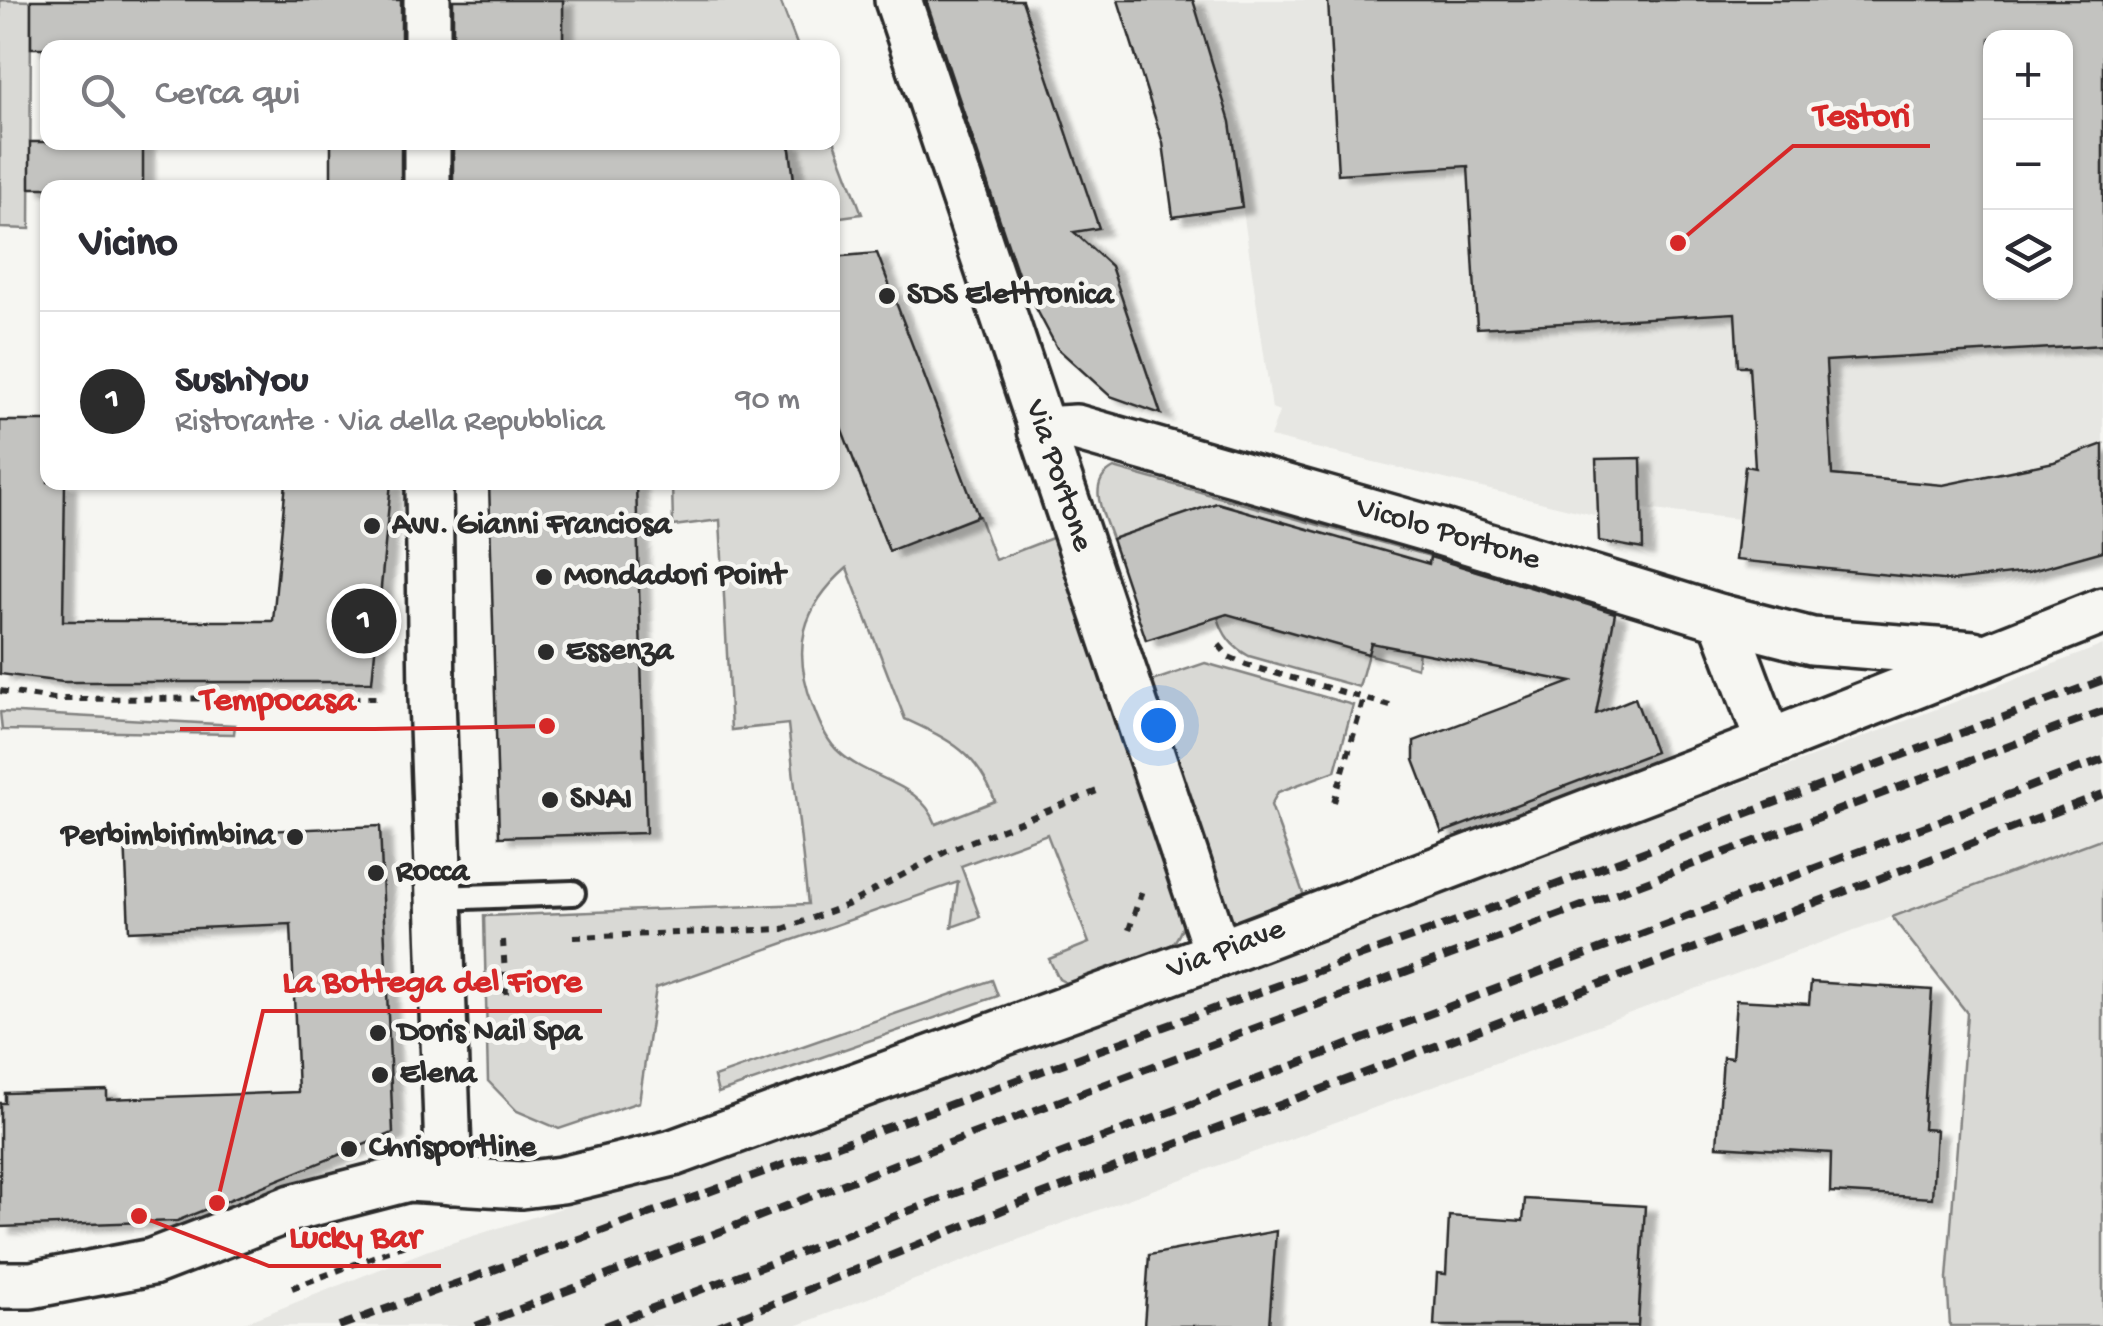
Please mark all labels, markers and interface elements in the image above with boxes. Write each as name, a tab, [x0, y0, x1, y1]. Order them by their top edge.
map controls	[1983, 30, 2073, 300]
button: +	[1983, 30, 2073, 120]
search box	[40, 40, 840, 150]
icon: search	[75, 68, 130, 123]
text: Cerca qui	[155, 73, 300, 117]
callout: Testori	[1793, 81, 1930, 146]
text: Testori	[1811, 98, 1910, 139]
button: −	[1983, 120, 2073, 210]
button: layers	[1983, 210, 2073, 300]
text: Vicino	[80, 221, 178, 270]
place label: SDS Elettronica	[907, 277, 1116, 315]
marker: SDS Elettronica	[876, 285, 898, 307]
text: SushiYou	[175, 360, 308, 404]
text: 1	[106, 382, 119, 420]
text: 90 m	[736, 382, 800, 420]
street label: Via Portone	[1014, 394, 1101, 557]
text: Ristorante · Via della Repubblica	[175, 404, 604, 442]
street label: Vicolo Portone	[1350, 489, 1545, 581]
place label: Avv. Gianni Franciosa	[391, 507, 673, 545]
marker: Avv. Gianni Franciosa	[361, 515, 383, 537]
place label: Mondadori Point	[564, 558, 788, 596]
marker: Mondadori Point	[533, 566, 555, 588]
pin: 1	[332, 584, 396, 658]
place label: Essenza	[566, 633, 675, 671]
marker: Essenza	[535, 641, 557, 663]
callout: Tempocasa	[180, 664, 375, 729]
text: Tempocasa	[197, 682, 357, 723]
your location	[1133, 700, 1184, 751]
place label: SNAI	[570, 781, 632, 819]
marker: SNAI	[539, 789, 561, 811]
place label: Perbimbirimbina	[59, 818, 277, 856]
marker: Perbimbirimbina	[284, 826, 306, 848]
place label: Rocca	[395, 854, 471, 892]
marker: Rocca	[365, 862, 387, 884]
street label: Via Piave	[1161, 911, 1291, 990]
callout: La Bottega del Fiore	[263, 946, 602, 1011]
text: La Bottega del Fiore	[282, 964, 583, 1005]
place label: Doris Nail Spa	[395, 1014, 584, 1052]
marker: Doris Nail Spa	[367, 1022, 389, 1044]
place label: Elena	[400, 1056, 479, 1094]
marker: Elena	[369, 1064, 391, 1086]
place label: Chrisportline	[369, 1130, 538, 1168]
marker: Chrisportline	[338, 1138, 360, 1160]
callout: Lucky Bar	[269, 1201, 441, 1266]
text: Lucky Bar	[289, 1219, 425, 1260]

